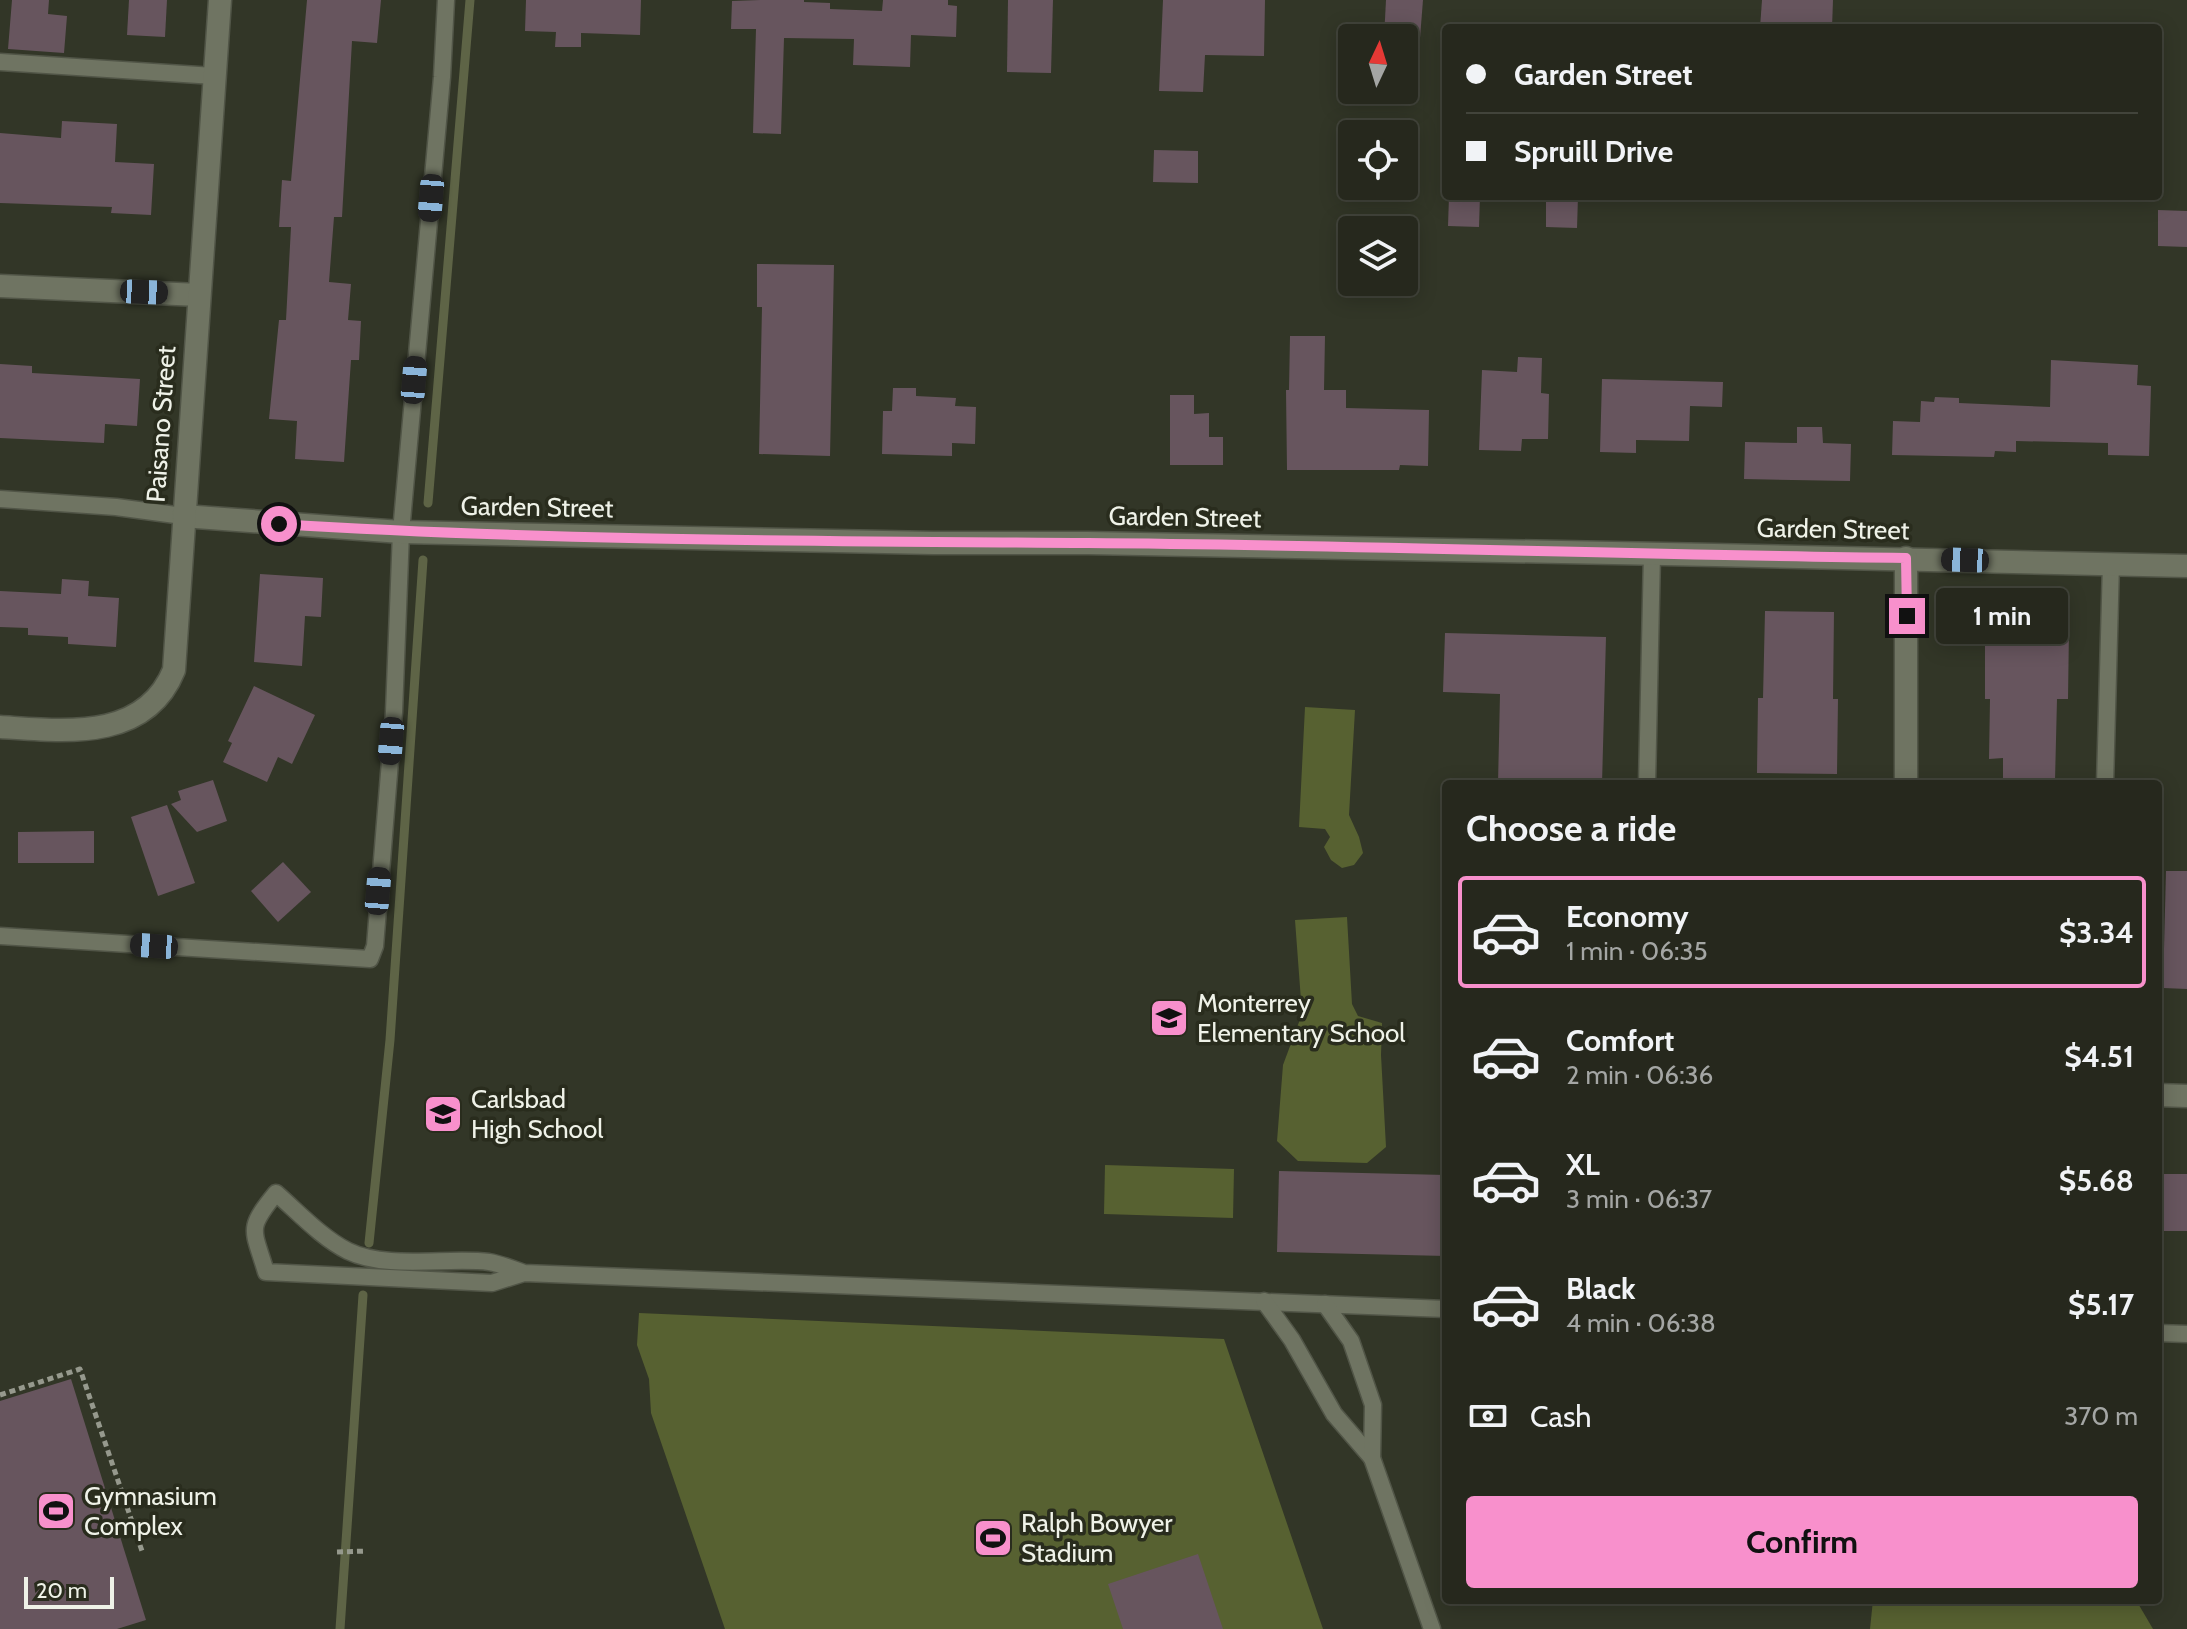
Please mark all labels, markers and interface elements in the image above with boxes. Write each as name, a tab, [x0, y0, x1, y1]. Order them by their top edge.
north arrow	[1338, 24, 1418, 104]
map controls	[1338, 24, 1418, 296]
text: Garden Street	[1514, 56, 1693, 93]
button: locate	[1338, 120, 1418, 200]
text: Spruill Drive	[1514, 133, 1673, 170]
car	[417, 173, 445, 223]
button: layers	[1338, 216, 1418, 296]
car	[120, 279, 168, 305]
street label: Paisano Street	[140, 344, 182, 504]
car	[400, 355, 428, 405]
street label: Garden Street	[460, 490, 614, 524]
street label: Garden Street	[1108, 500, 1262, 534]
route start	[261, 506, 297, 542]
street label: Garden Street	[1756, 512, 1910, 546]
car	[1941, 547, 1989, 573]
callout: 1 min	[1935, 588, 2067, 644]
route end	[1889, 598, 1925, 634]
text: 1 min	[1973, 600, 2031, 632]
car	[377, 716, 405, 766]
text: Choose a ride	[1466, 806, 1676, 850]
car	[364, 866, 392, 916]
icon: car	[1470, 896, 1542, 968]
text: Economy	[1566, 898, 1689, 935]
text: $3.34	[2059, 914, 2134, 951]
car	[129, 932, 179, 960]
text: 1 min · 06:35	[1566, 935, 1708, 967]
place label: Monterrey Elementary School	[1197, 987, 1405, 1049]
school or university icon: Monterrey Elementary School	[1148, 997, 1190, 1039]
icon: car	[1470, 1020, 1542, 1092]
text: Comfort	[1566, 1022, 1674, 1059]
text: $4.51	[2064, 1038, 2134, 1075]
text: 2 min · 06:36	[1566, 1059, 1713, 1091]
place label: Carlsbad High School	[471, 1083, 603, 1145]
school or university icon: Carlsbad High School	[422, 1093, 464, 1135]
icon: car	[1470, 1144, 1542, 1216]
text: XL	[1566, 1146, 1600, 1183]
text: $5.68	[2059, 1162, 2134, 1199]
text: 3 min · 06:37	[1566, 1183, 1712, 1215]
icon: car	[1470, 1268, 1542, 1340]
text: Black	[1566, 1270, 1636, 1307]
text: $5.17	[2068, 1286, 2134, 1323]
text: 4 min · 06:38	[1566, 1307, 1716, 1339]
icon: cash	[1466, 1394, 1510, 1438]
text: Cash	[1530, 1398, 1592, 1435]
text: 370 m	[2064, 1400, 2138, 1432]
place label: Gymnasium Complex	[84, 1480, 217, 1542]
sports icon: Gymnasium Complex	[35, 1490, 77, 1532]
button: Confirm	[1466, 1496, 2138, 1588]
place label: Ralph Bowyer Stadium	[1021, 1507, 1173, 1569]
sports icon: Ralph Bowyer Stadium	[972, 1517, 1014, 1559]
scale bar	[24, 1573, 114, 1609]
text: 20 m	[36, 1577, 87, 1604]

